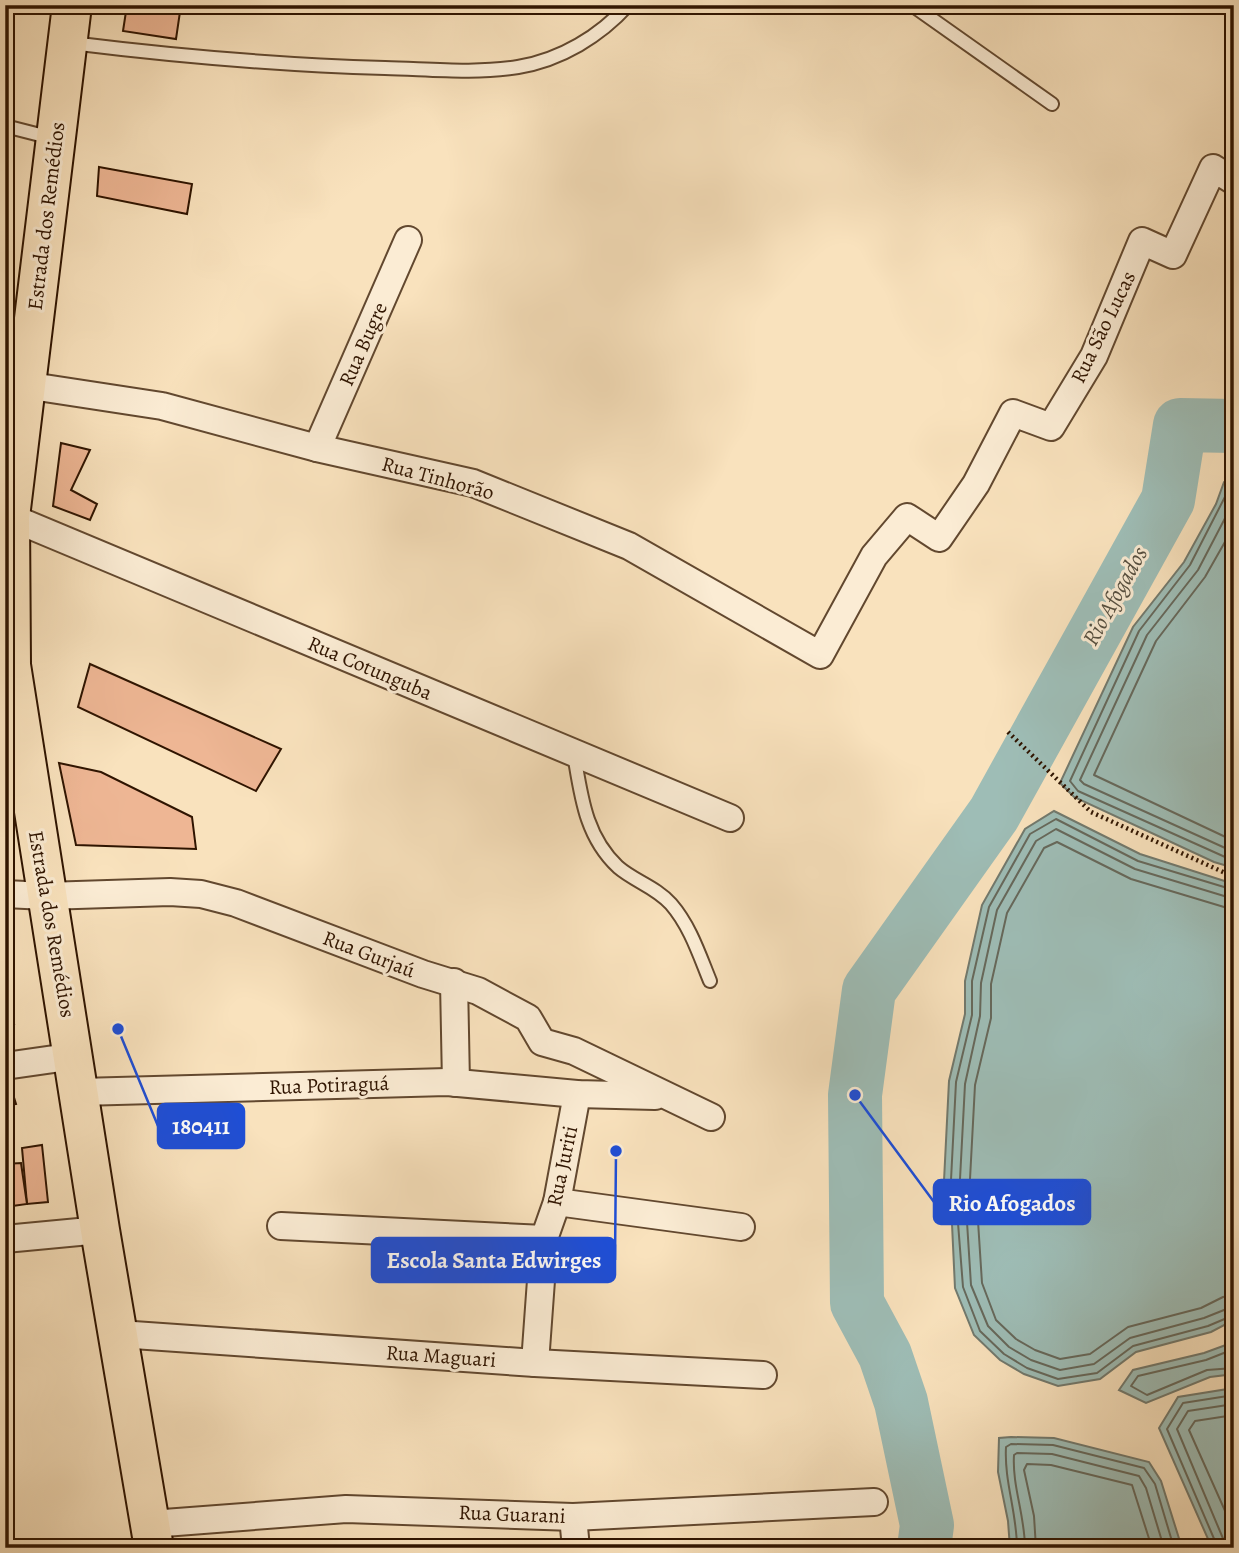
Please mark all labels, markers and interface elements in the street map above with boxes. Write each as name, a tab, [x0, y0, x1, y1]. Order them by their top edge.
street label: Estrada dos Remédios	[21, 120, 71, 312]
street label: Rua São Lucas	[1064, 266, 1142, 388]
street label: Rua Bugre	[332, 298, 394, 390]
street label: Rua Tinhorão	[379, 450, 497, 506]
water label: Rio Afogados	[1075, 541, 1155, 651]
street label: Rua Cotunguba	[303, 629, 437, 707]
street label: Estrada dos Remédios	[22, 828, 82, 1020]
street label: Rua Gurjaú	[319, 924, 420, 985]
street label: Rua Potiraguá	[268, 1069, 390, 1101]
callout: 180411	[158, 1104, 244, 1148]
text: 180411	[172, 1111, 230, 1142]
street label: Rua Juriti	[540, 1123, 584, 1209]
callout: Rio Afogados	[934, 1180, 1090, 1224]
text: Rio Afogados	[948, 1188, 1076, 1219]
callout: Escola Santa Edwirges	[372, 1238, 615, 1282]
text: Escola Santa Edwirges	[387, 1245, 601, 1276]
street label: Rua Maguari	[385, 1338, 497, 1374]
street label: Rua Guarani	[458, 1498, 566, 1530]

